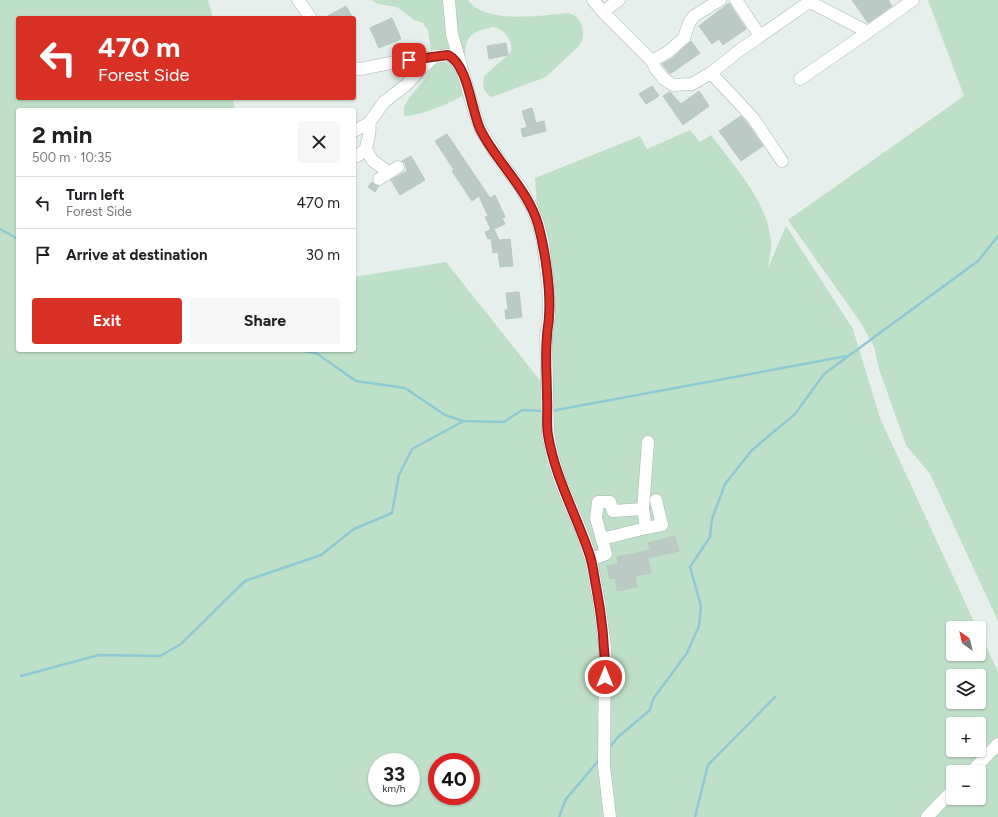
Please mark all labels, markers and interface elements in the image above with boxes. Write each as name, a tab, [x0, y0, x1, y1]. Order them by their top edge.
text: 470 m	[98, 30, 181, 64]
icon: left	[32, 32, 84, 84]
pin	[392, 43, 426, 77]
icon: arrive	[398, 49, 420, 71]
text: Forest Side	[98, 64, 189, 86]
text: 2 min	[32, 120, 92, 149]
button: close	[298, 121, 340, 163]
text: 500 m · 10:35	[32, 150, 112, 165]
text: Turn left	[66, 186, 124, 204]
icon: left	[32, 192, 54, 214]
text: 470 m	[297, 194, 340, 212]
text: Forest Side	[66, 204, 132, 219]
icon: arrive	[32, 244, 54, 266]
text: Arrive at destination	[66, 246, 207, 264]
text: 30 m	[306, 246, 340, 264]
button: Exit	[32, 298, 182, 344]
button: Share	[190, 298, 340, 344]
north arrow	[946, 621, 986, 661]
map controls	[946, 621, 986, 805]
position arrow	[584, 656, 626, 698]
button: layers	[946, 669, 986, 709]
button: +	[946, 717, 986, 757]
speed limit sign: 40	[428, 753, 480, 805]
text: 33	[383, 762, 405, 786]
button: −	[946, 765, 986, 805]
text: km/h	[383, 782, 405, 795]

